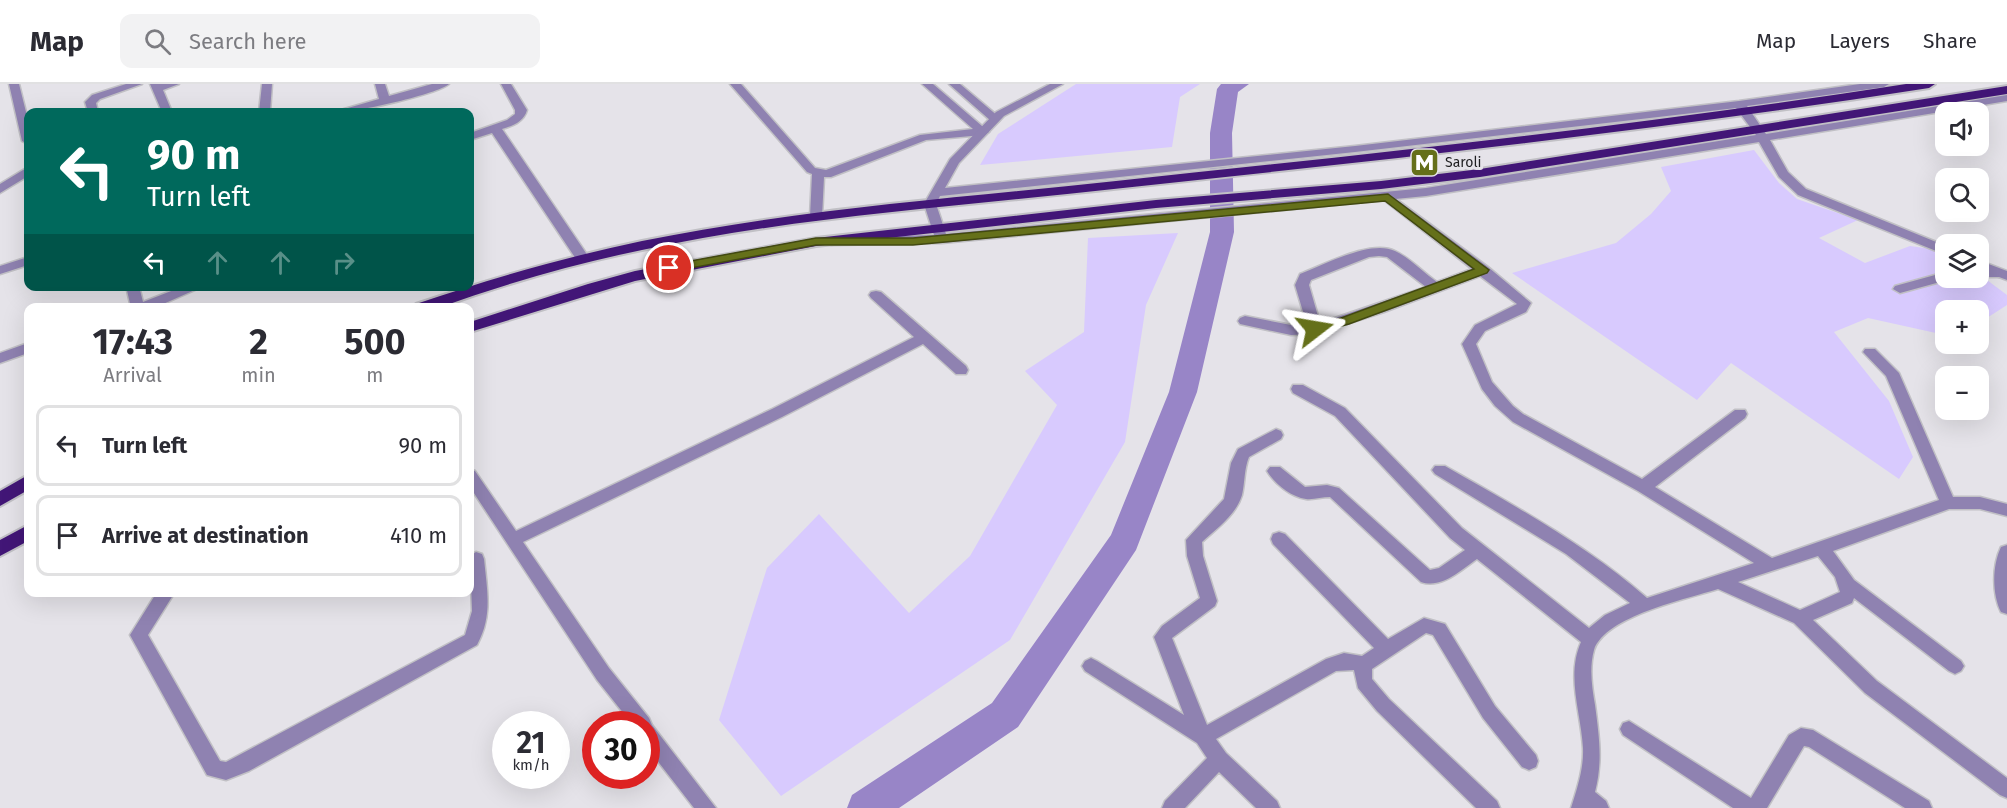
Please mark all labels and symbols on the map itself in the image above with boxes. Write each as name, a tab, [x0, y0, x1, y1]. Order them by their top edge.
metro station icon: Saroli	[1408, 146, 1440, 178]
place label: Saroli	[1445, 154, 1481, 171]
pin	[643, 242, 694, 293]
position arrow	[1283, 297, 1347, 361]
speed limit sign: 30	[582, 711, 660, 789]

